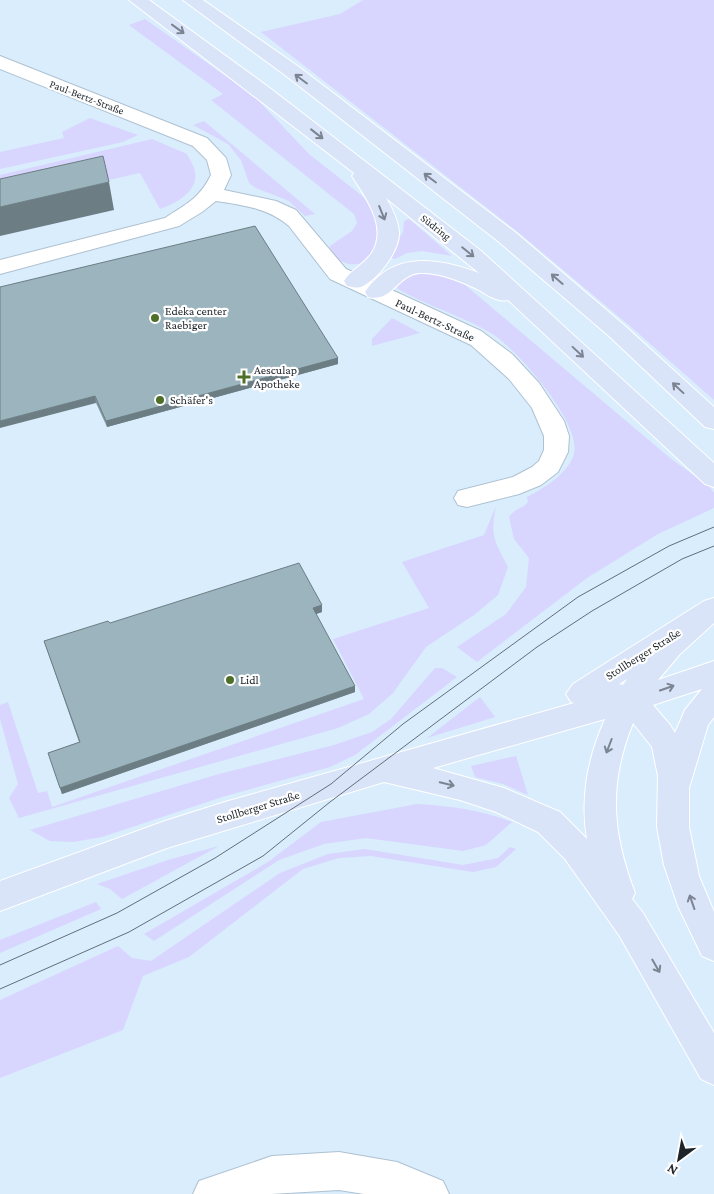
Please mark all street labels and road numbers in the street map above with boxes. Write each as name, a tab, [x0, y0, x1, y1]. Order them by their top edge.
street label: Paul-Bertz-Straße	[48, 77, 126, 117]
street label: Südring	[418, 212, 454, 244]
street label: Paul-Bertz-Straße	[393, 296, 477, 344]
street label: Stollberger Straße	[603, 625, 683, 683]
street label: Stollberger Straße	[215, 788, 301, 826]

